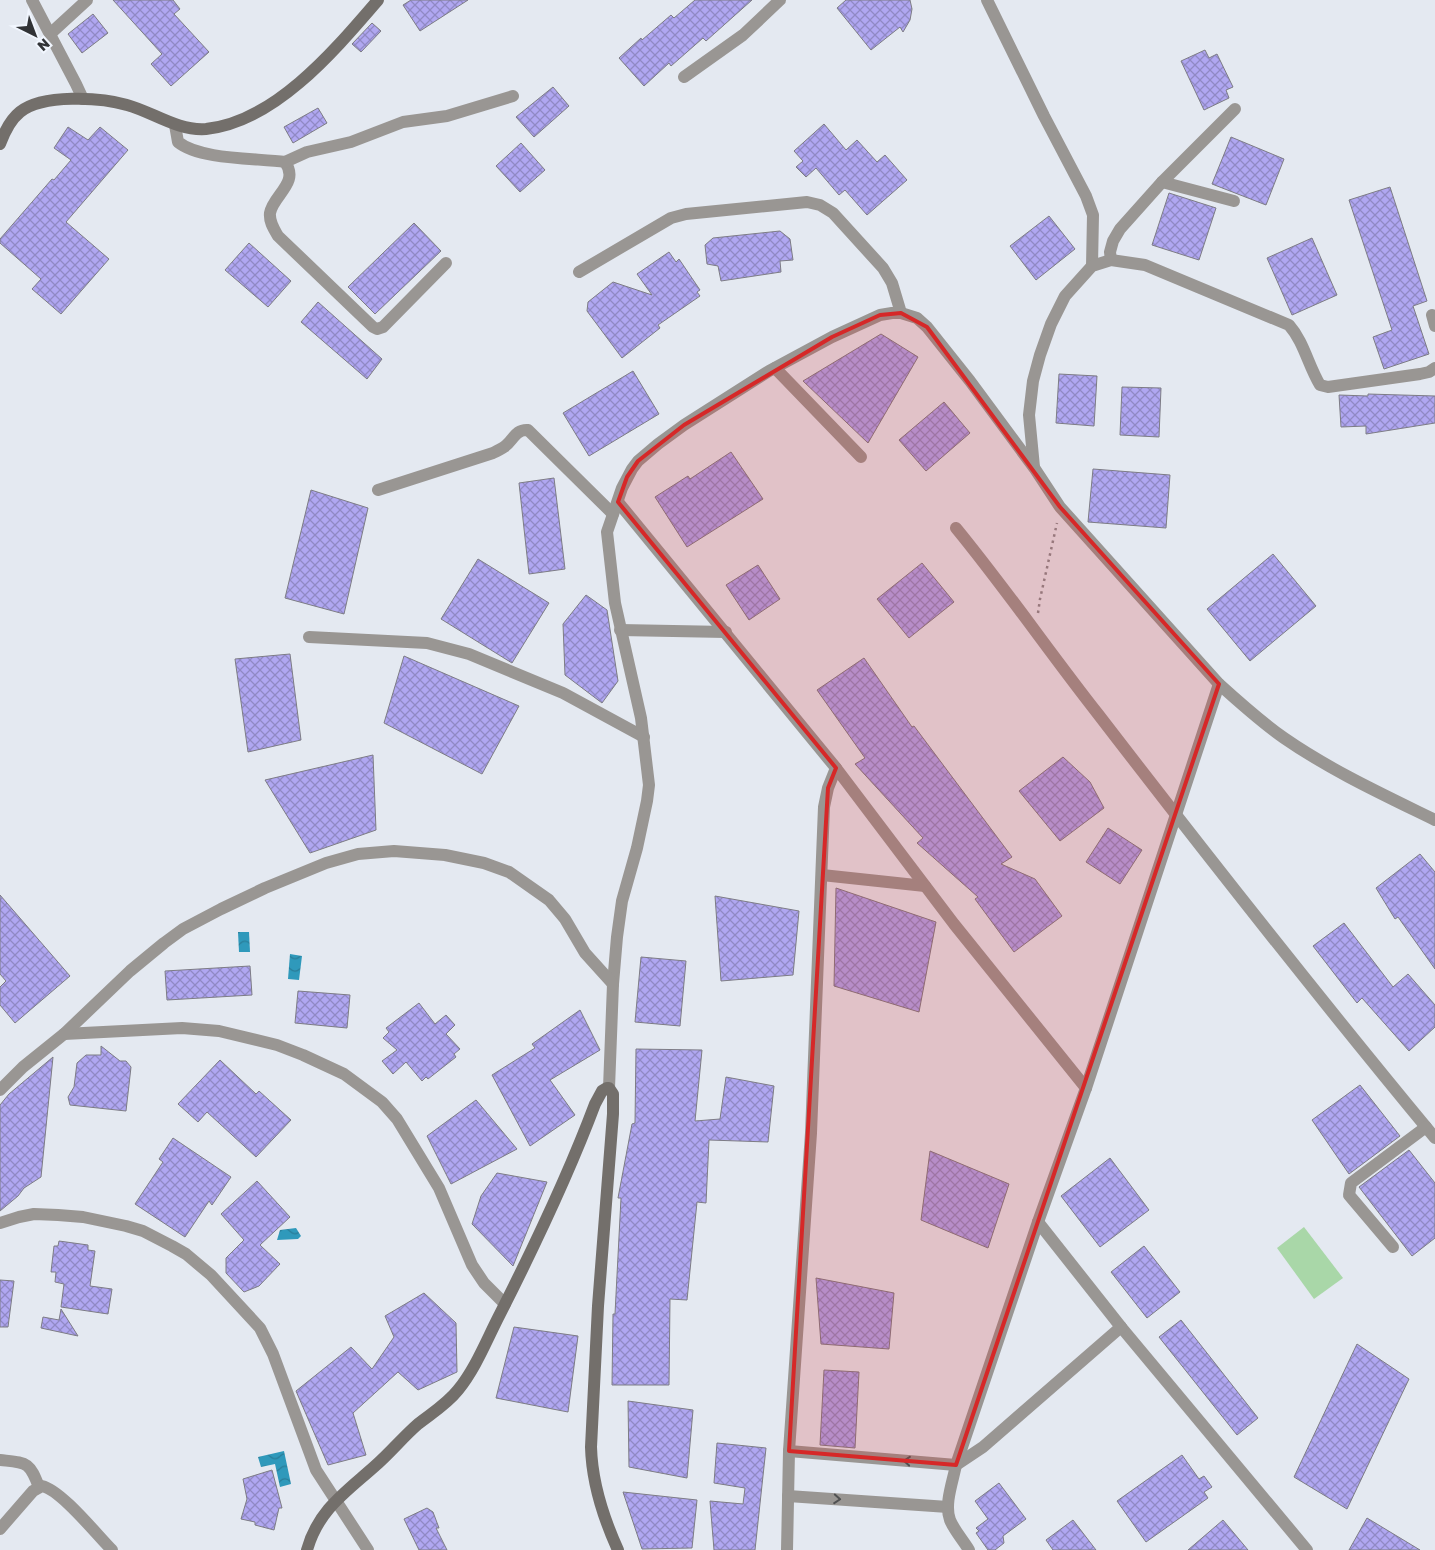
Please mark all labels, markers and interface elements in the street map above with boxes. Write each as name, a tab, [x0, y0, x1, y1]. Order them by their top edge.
north arrow	[10, 10, 60, 60]
text: N	[34, 35, 54, 55]
one-way arrow	[903, 1456, 911, 1467]
one-way arrow	[833, 1494, 841, 1505]

